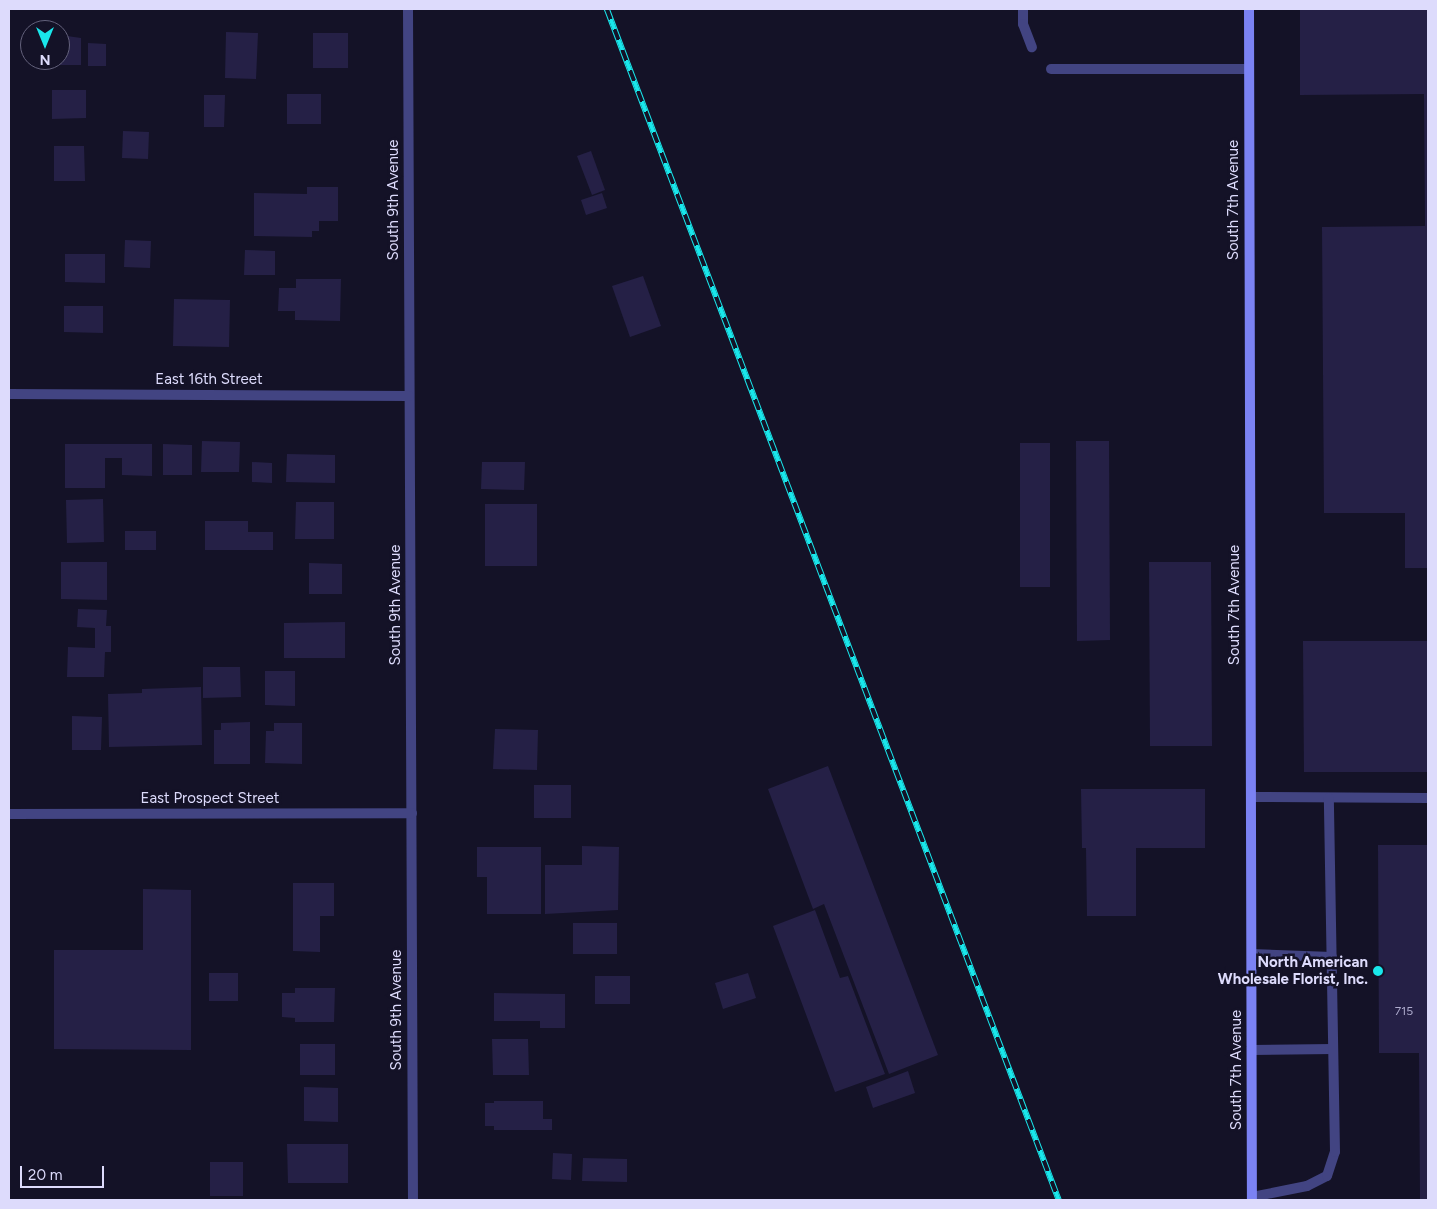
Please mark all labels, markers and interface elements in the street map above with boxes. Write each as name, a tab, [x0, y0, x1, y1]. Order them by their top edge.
north arrow	[20, 20, 70, 70]
text: N	[40, 51, 50, 68]
street label: South 9th Avenue	[385, 140, 403, 260]
street label: South 7th Avenue	[1225, 140, 1243, 260]
street label: East 16th Street	[155, 371, 263, 389]
street label: South 9th Avenue	[387, 545, 405, 665]
street label: South 7th Avenue	[1226, 545, 1244, 665]
street label: East Prospect Street	[141, 790, 279, 808]
street label: South 9th Avenue	[388, 950, 406, 1070]
place label: North American Wholesale Florist, Inc.	[1218, 953, 1368, 988]
marker: North American Wholesale Florist, Inc.	[1372, 965, 1384, 977]
house number: 715	[1395, 1005, 1413, 1019]
street label: South 7th Avenue	[1228, 1010, 1246, 1130]
scale bar	[22, 1156, 106, 1188]
text: 20 m	[28, 1166, 62, 1184]

